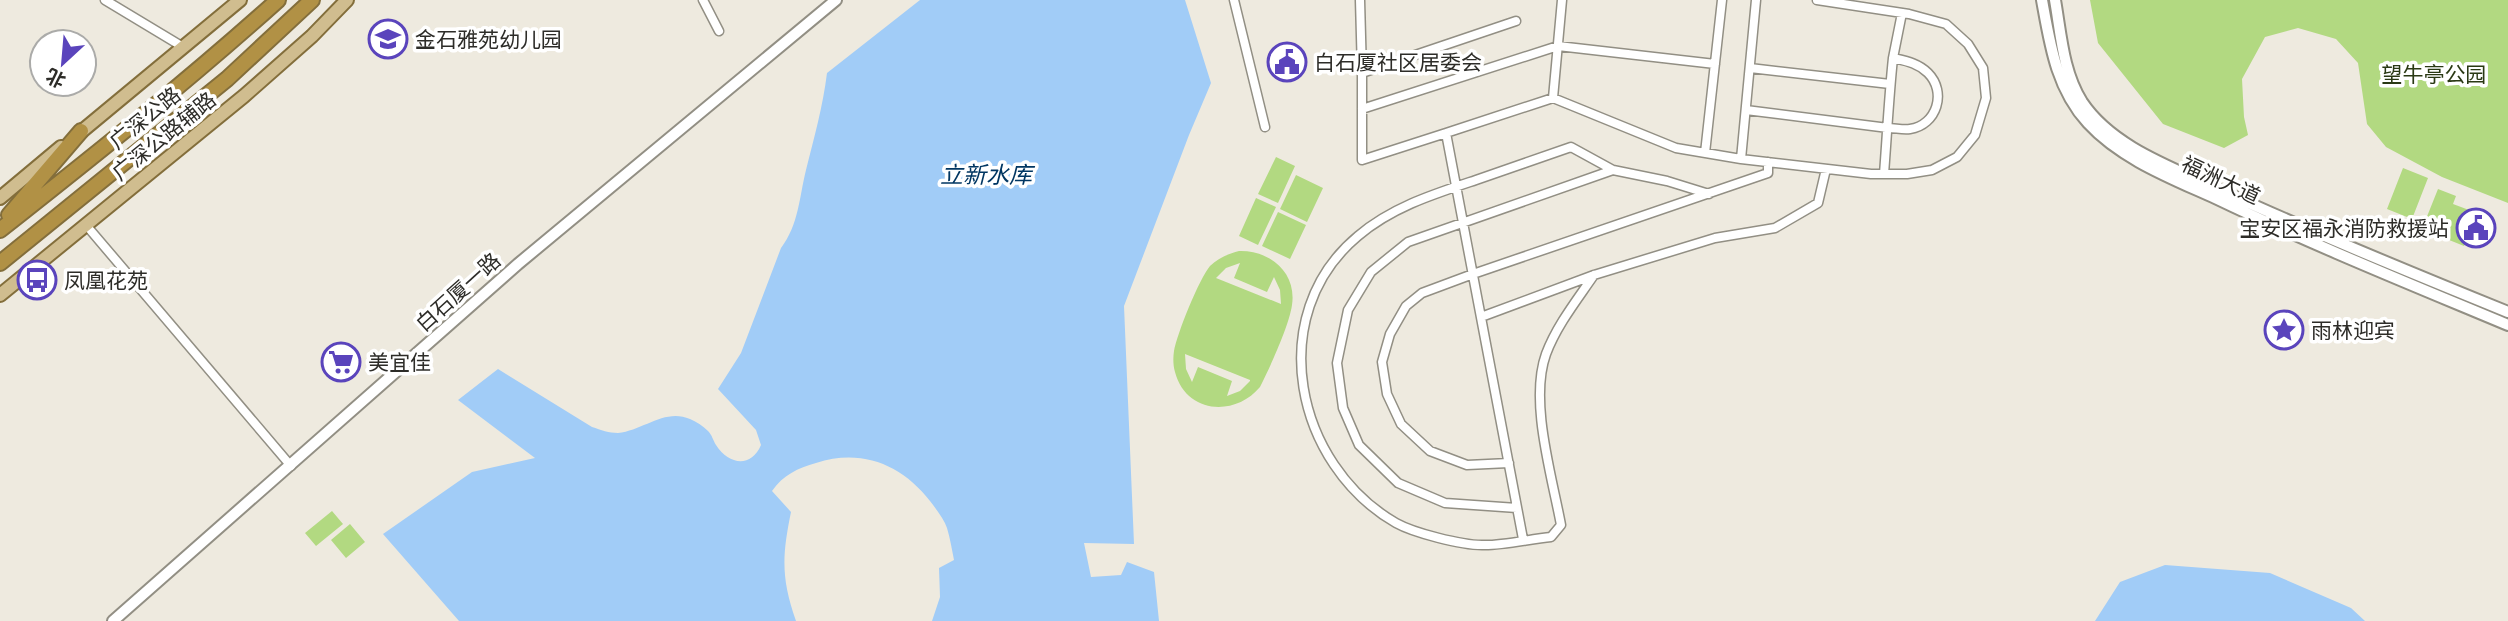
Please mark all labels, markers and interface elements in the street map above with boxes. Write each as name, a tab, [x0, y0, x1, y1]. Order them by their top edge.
school or university icon: 金石雅苑幼儿园	[367, 18, 409, 60]
north arrow	[28, 28, 98, 98]
place label: 金石雅苑幼儿园	[415, 28, 562, 51]
public building icon: 白石厦社区居委会	[1266, 41, 1308, 83]
place label: 白石厦社区居委会	[1314, 51, 1482, 74]
park label: 望牛亭公园	[2382, 63, 2487, 86]
text: 北	[43, 64, 69, 91]
street label: 广深公路	[105, 83, 185, 153]
street label: 广深公路辅路	[108, 87, 220, 185]
street label: 福洲大道	[2178, 152, 2264, 208]
water label: 立新水库	[940, 162, 1036, 188]
public building icon: 宝安区福永消防救援站	[2455, 207, 2497, 249]
place label: 宝安区福永消防救援站	[2239, 217, 2449, 240]
street label: 白石厦一路	[411, 248, 505, 336]
bus stop icon: 凤凰花苑	[16, 259, 58, 301]
place label: 凤凰花苑	[64, 269, 148, 292]
place icon: 雨林迎宾	[2263, 309, 2305, 351]
place label: 雨林迎宾	[2311, 319, 2395, 342]
supermarket icon: 美宜佳	[320, 341, 362, 383]
place label: 美宜佳	[368, 351, 431, 374]

